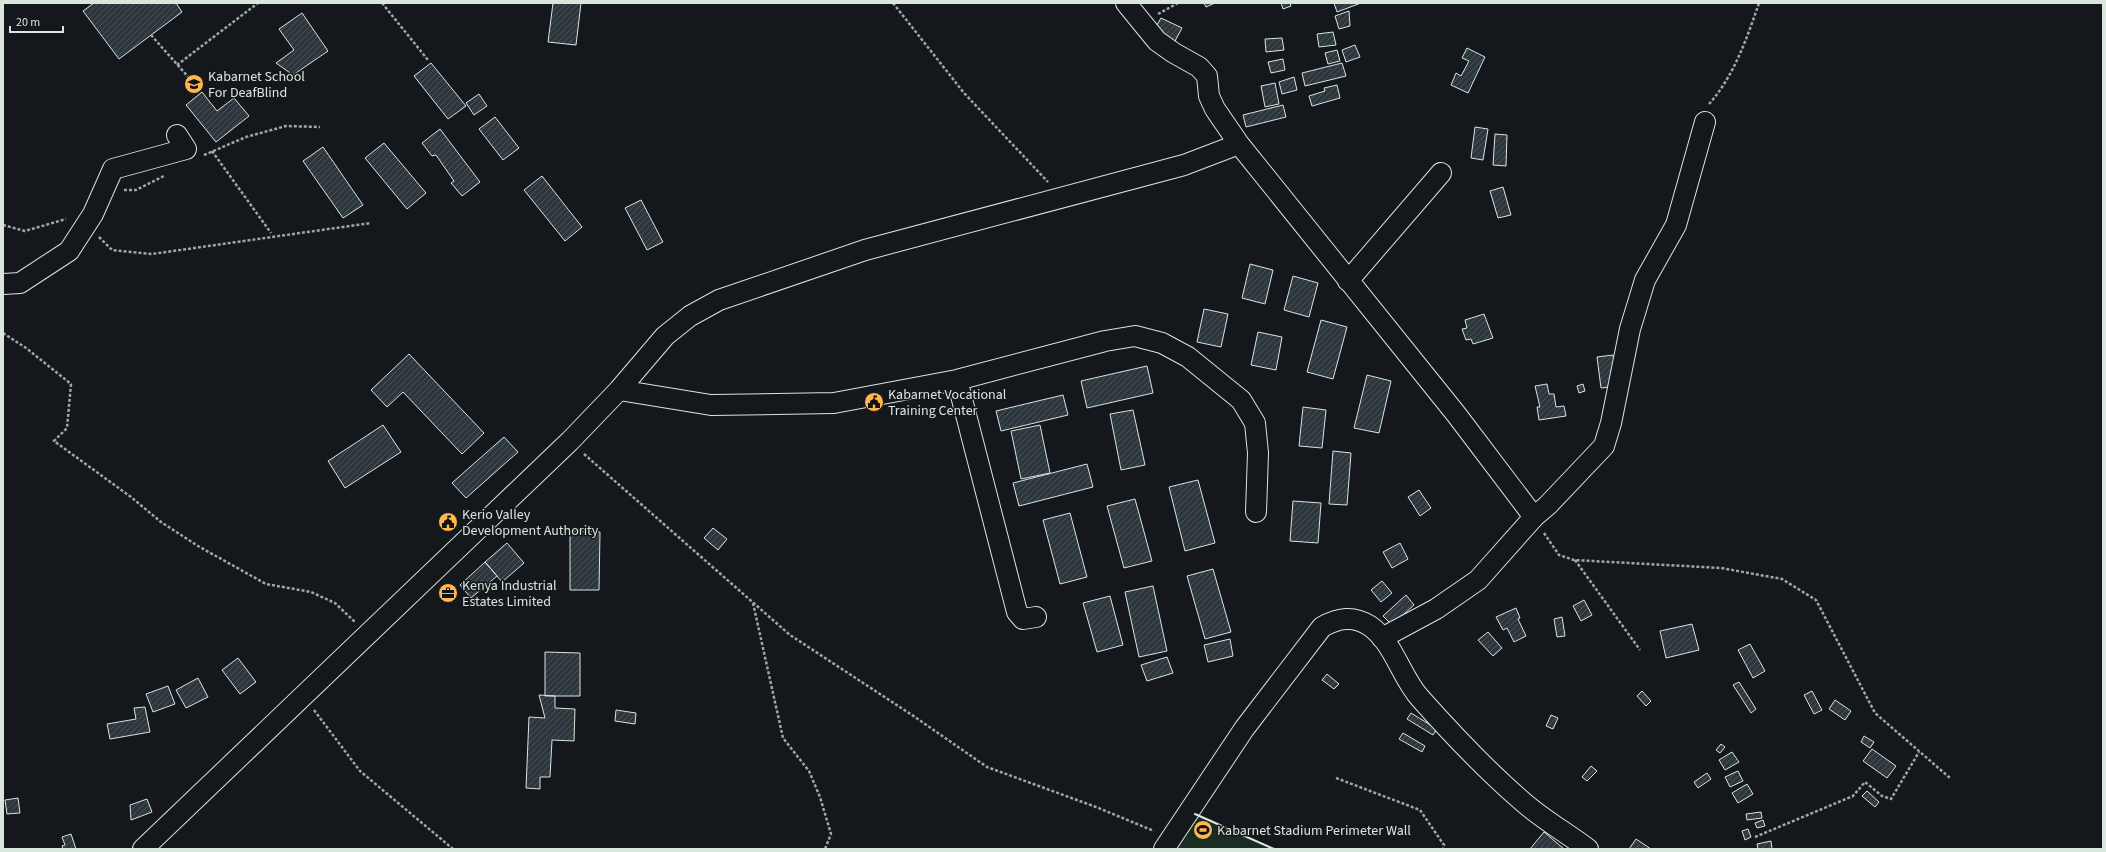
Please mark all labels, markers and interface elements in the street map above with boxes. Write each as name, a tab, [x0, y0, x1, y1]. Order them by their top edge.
scale bar	[10, 8, 63, 34]
text: 20 m	[16, 14, 40, 31]
place label: Kabarnet School For DeafBlind	[208, 67, 305, 103]
school or university icon: Kabarnet School For DeafBlind	[183, 73, 205, 95]
place label: Kabarnet Vocational Training Center	[888, 385, 1007, 421]
public building icon: Kabarnet Vocational Training Center	[863, 391, 885, 413]
place label: Kerio Valley Development Authority	[462, 505, 599, 541]
public building icon: Kerio Valley Development Authority	[437, 511, 459, 533]
place label: Kenya Industrial Estates Limited	[462, 576, 557, 612]
office icon: Kenya Industrial Estates Limited	[437, 582, 459, 604]
sports icon: Kabarnet Stadium Perimeter Wall	[1192, 819, 1214, 841]
place label: Kabarnet Stadium Perimeter Wall	[1217, 821, 1411, 841]

